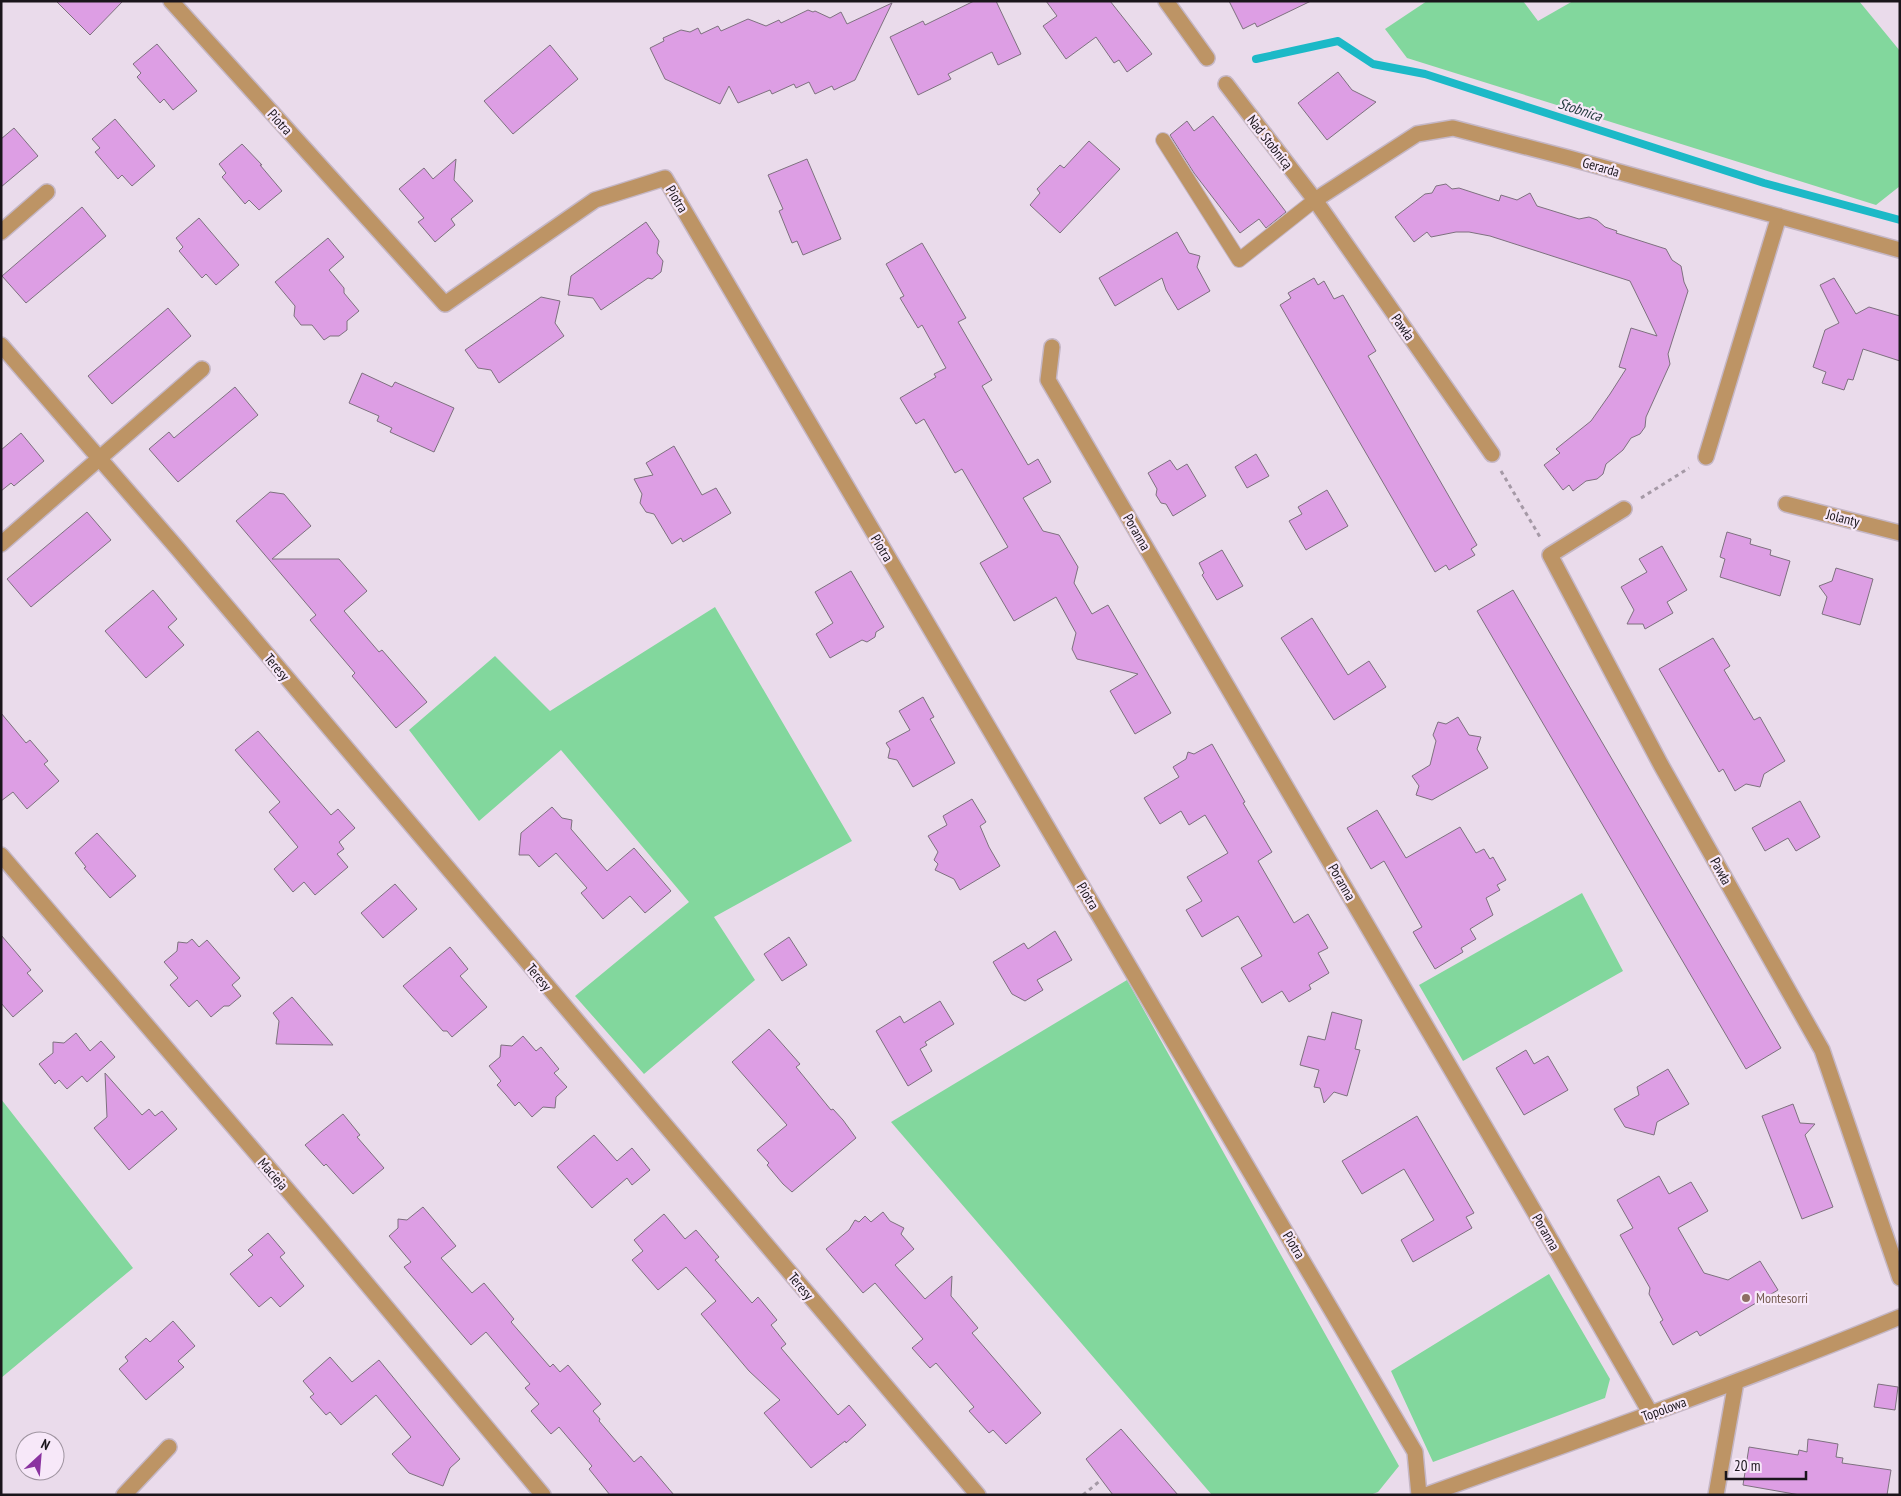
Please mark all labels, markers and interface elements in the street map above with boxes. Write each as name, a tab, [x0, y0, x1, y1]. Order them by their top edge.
water label: Stobnica	[1556, 94, 1605, 126]
street label: Piotra	[264, 105, 296, 139]
street label: Nad Stobnicą	[1243, 111, 1297, 173]
street label: Gerarda	[1580, 153, 1622, 181]
street label: Piotra	[662, 182, 692, 216]
street label: Pawła	[1387, 310, 1419, 344]
street label: Jolanty	[1824, 505, 1862, 531]
street label: Poranna	[1119, 510, 1155, 554]
street label: Piotra	[867, 531, 897, 565]
street label: Teresy	[260, 650, 294, 685]
street label: Pawła	[1706, 854, 1736, 888]
street label: Poranna	[1324, 860, 1360, 904]
street label: Piotra	[1073, 879, 1103, 913]
street label: Teresy	[522, 960, 556, 995]
street label: Macieja	[254, 1154, 292, 1194]
street label: Poranna	[1528, 1210, 1564, 1254]
street label: Piotra	[1279, 1228, 1309, 1262]
street label: Teresy	[784, 1269, 818, 1304]
place label: Montesorri	[1756, 1289, 1808, 1307]
marker: Montesorri	[1740, 1292, 1752, 1304]
street label: Topolowa	[1639, 1393, 1689, 1425]
north arrow	[15, 1431, 65, 1481]
text: N	[38, 1435, 53, 1454]
scale bar	[1726, 1448, 1806, 1480]
text: 20 m	[1734, 1456, 1760, 1475]

